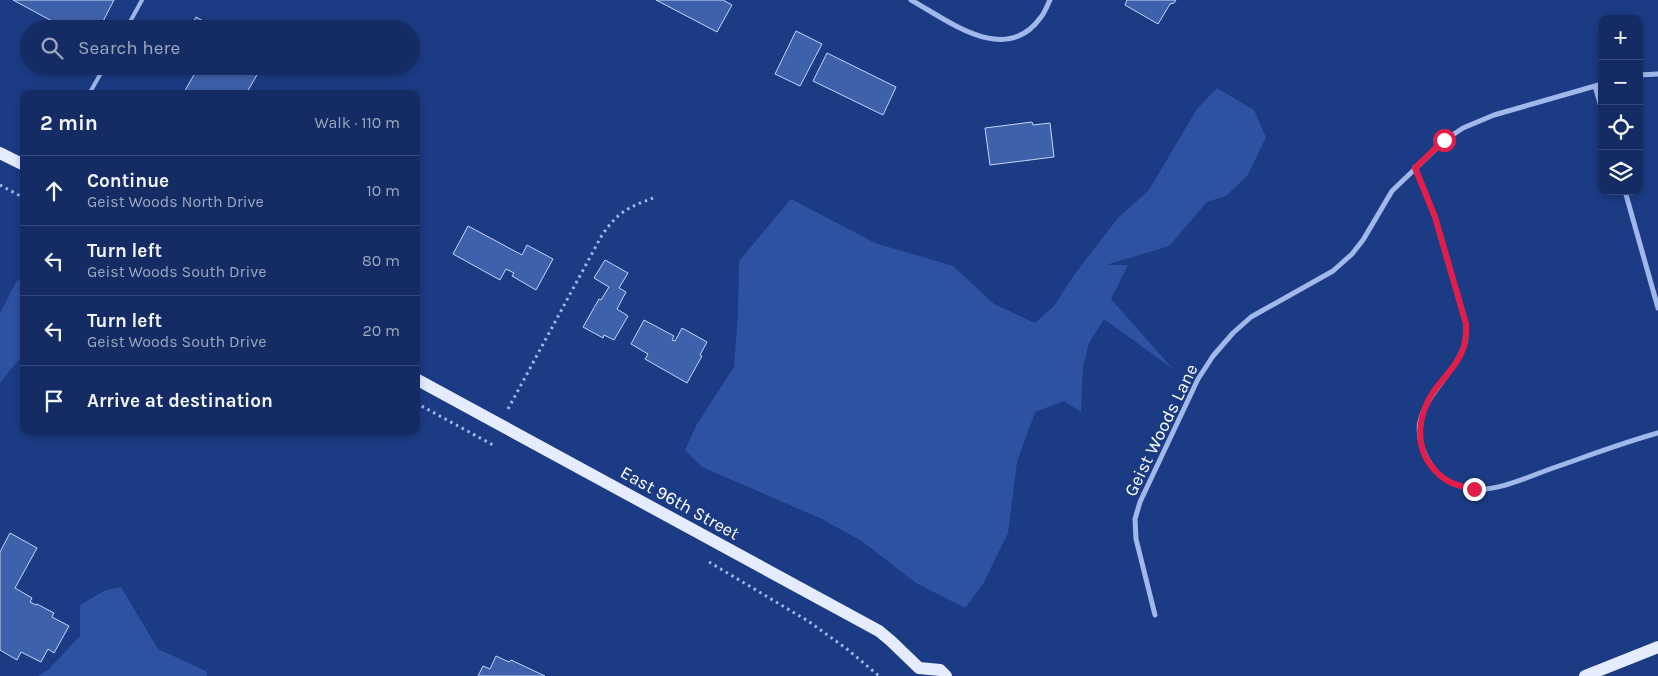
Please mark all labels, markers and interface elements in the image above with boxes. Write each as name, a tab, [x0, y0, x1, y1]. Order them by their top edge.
map controls	[1598, 15, 1643, 195]
button: +	[1598, 15, 1643, 60]
search box	[20, 20, 420, 75]
icon: search	[38, 34, 66, 62]
text: Search here	[78, 37, 180, 59]
button: −	[1598, 60, 1643, 105]
button: locate	[1598, 105, 1643, 150]
text: 2 min	[40, 111, 98, 135]
text: Walk · 110 m	[315, 113, 400, 132]
route start	[1433, 129, 1456, 152]
button: layers	[1598, 150, 1643, 195]
text: Continue	[87, 170, 169, 192]
icon: ahead	[40, 177, 68, 205]
text: 10 m	[366, 181, 400, 200]
text: Geist Woods North Drive	[87, 192, 264, 211]
text: Turn left	[87, 240, 162, 262]
icon: left	[40, 247, 68, 275]
text: 80 m	[362, 251, 400, 270]
text: Geist Woods South Drive	[87, 262, 266, 281]
text: Turn left	[87, 310, 162, 332]
icon: left	[40, 317, 68, 345]
text: 20 m	[362, 321, 400, 340]
text: Geist Woods South Drive	[87, 332, 266, 351]
street label: Geist Woods Lane	[1119, 360, 1203, 500]
icon: arrive	[40, 387, 68, 415]
text: Arrive at destination	[87, 390, 273, 412]
street label: East 96th Street	[617, 461, 744, 545]
route end	[1463, 478, 1486, 501]

